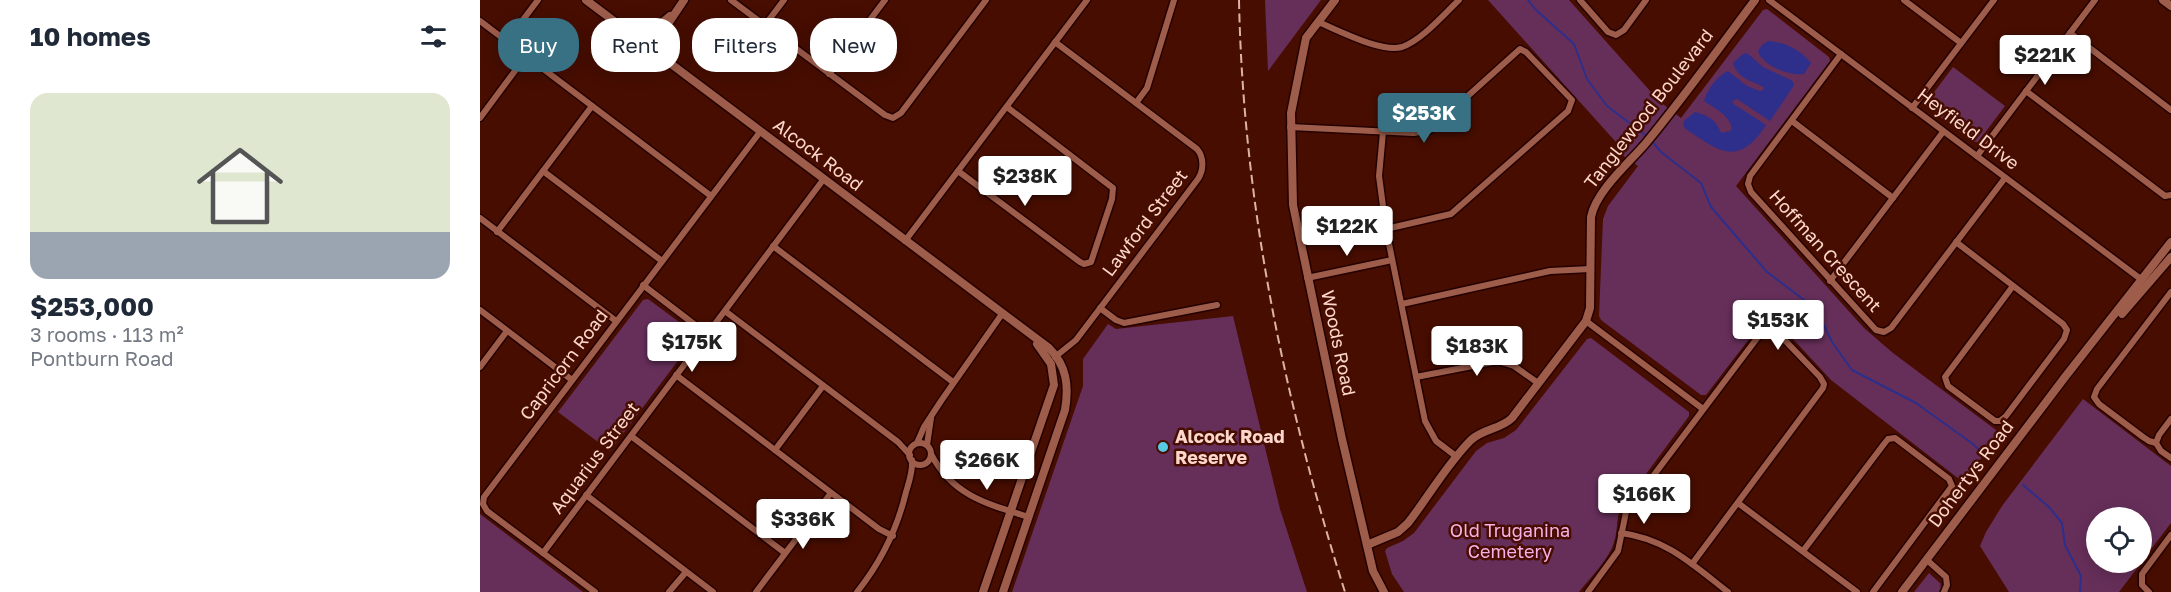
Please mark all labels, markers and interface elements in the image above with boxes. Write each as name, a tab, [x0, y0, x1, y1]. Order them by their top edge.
chip: Buy	[498, 18, 579, 72]
chip: Rent	[591, 18, 680, 72]
chip: Filters	[692, 18, 798, 72]
chip: New	[810, 18, 897, 72]
icon: filters	[417, 20, 450, 53]
text: 10 homes	[30, 21, 151, 52]
street label: Tanglewood Boulevard	[1579, 24, 1717, 192]
pin: $221K	[2003, 35, 2087, 86]
text: $221K	[2014, 42, 2076, 66]
street label: Heyfield Drive	[1913, 83, 2024, 174]
pin: $253K	[1382, 93, 1466, 144]
text: $253K	[1392, 100, 1456, 124]
street label: Alcock Road	[769, 113, 868, 195]
icon: home	[186, 132, 294, 240]
pin: $238K	[983, 156, 1067, 207]
text: $238K	[992, 163, 1058, 187]
street label: Lawford Street	[1097, 165, 1192, 280]
street label: Hoffman Crescent	[1765, 185, 1886, 316]
pin: $122K	[1305, 206, 1389, 257]
text: $122K	[1316, 213, 1378, 237]
street label: Woods Road	[1317, 288, 1361, 398]
text: $253,000	[30, 291, 154, 322]
pin: $153K	[1736, 300, 1820, 351]
street label: Capricorn Road	[515, 305, 612, 424]
text: $153K	[1747, 307, 1809, 331]
text: 3 rooms · 113 m²	[30, 322, 184, 346]
pin: $175K	[650, 322, 734, 373]
pin: $183K	[1435, 326, 1519, 377]
text: $175K	[661, 329, 723, 353]
text: $183K	[1445, 333, 1509, 357]
text: Pontburn Road	[30, 346, 174, 370]
street label: Aquarius Street	[545, 397, 643, 518]
street label: Dohertys Road	[1923, 416, 2018, 531]
place label: Alcock Road Reserve	[1175, 425, 1285, 468]
pin: $266K	[945, 440, 1029, 491]
marker: Alcock Road Reserve	[1156, 440, 1170, 454]
text: $266K	[954, 447, 1020, 471]
pin: $166K	[1602, 474, 1686, 525]
text: $166K	[1612, 481, 1676, 505]
pin: $336K	[761, 499, 845, 550]
text: $336K	[771, 506, 836, 530]
map controls	[2086, 507, 2152, 573]
button: locate	[2086, 507, 2152, 573]
park label: Old Truganina Cemetery	[1450, 519, 1570, 562]

